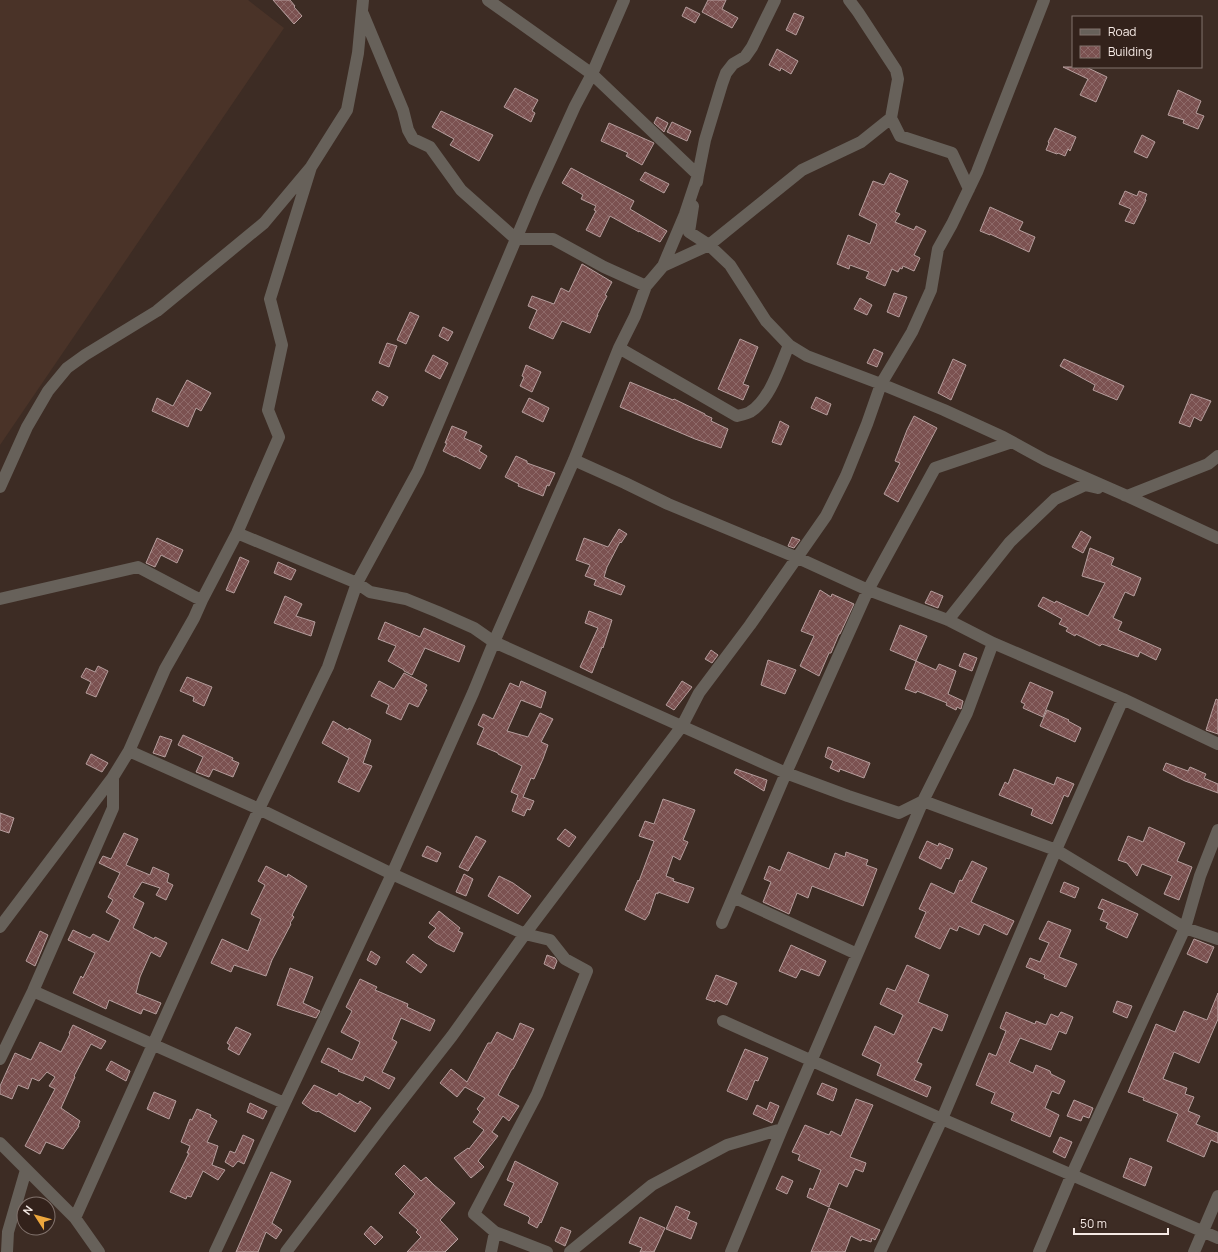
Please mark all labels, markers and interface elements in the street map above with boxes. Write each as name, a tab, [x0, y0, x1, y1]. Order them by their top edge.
legend	[1072, 16, 1202, 68]
text: Road	[1108, 23, 1136, 40]
text: Building	[1108, 43, 1152, 60]
north arrow	[16, 1196, 56, 1236]
text: N	[19, 1202, 36, 1217]
scale bar	[1074, 1210, 1168, 1236]
text: 50 m	[1080, 1215, 1107, 1232]

